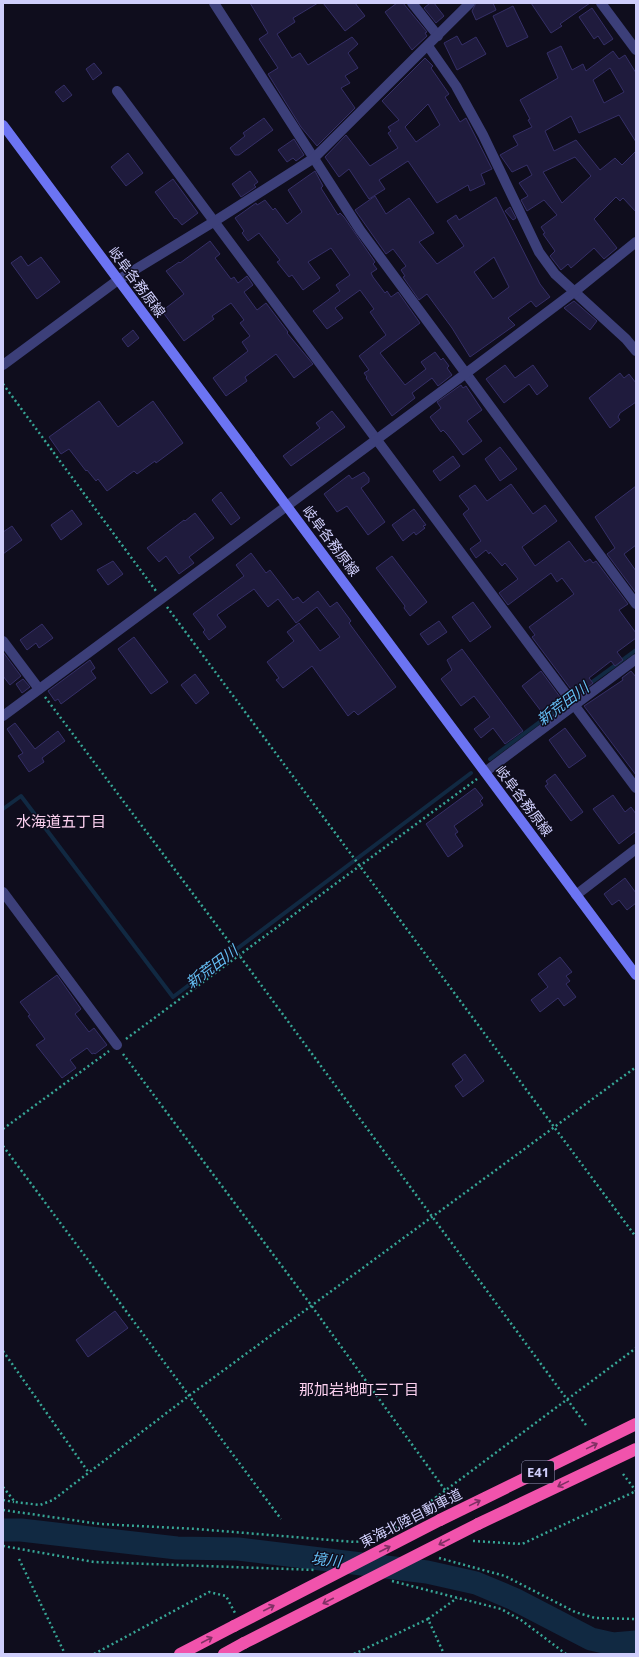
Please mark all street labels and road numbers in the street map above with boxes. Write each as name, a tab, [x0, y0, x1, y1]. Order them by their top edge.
street label: 岐阜各務原線	[105, 242, 170, 321]
street label: 岐阜各務原線	[299, 501, 364, 580]
street label: 岐阜各務原線	[492, 761, 557, 840]
road number: E41	[522, 1461, 554, 1483]
street label: 東海北陸自動車道	[357, 1484, 465, 1551]

